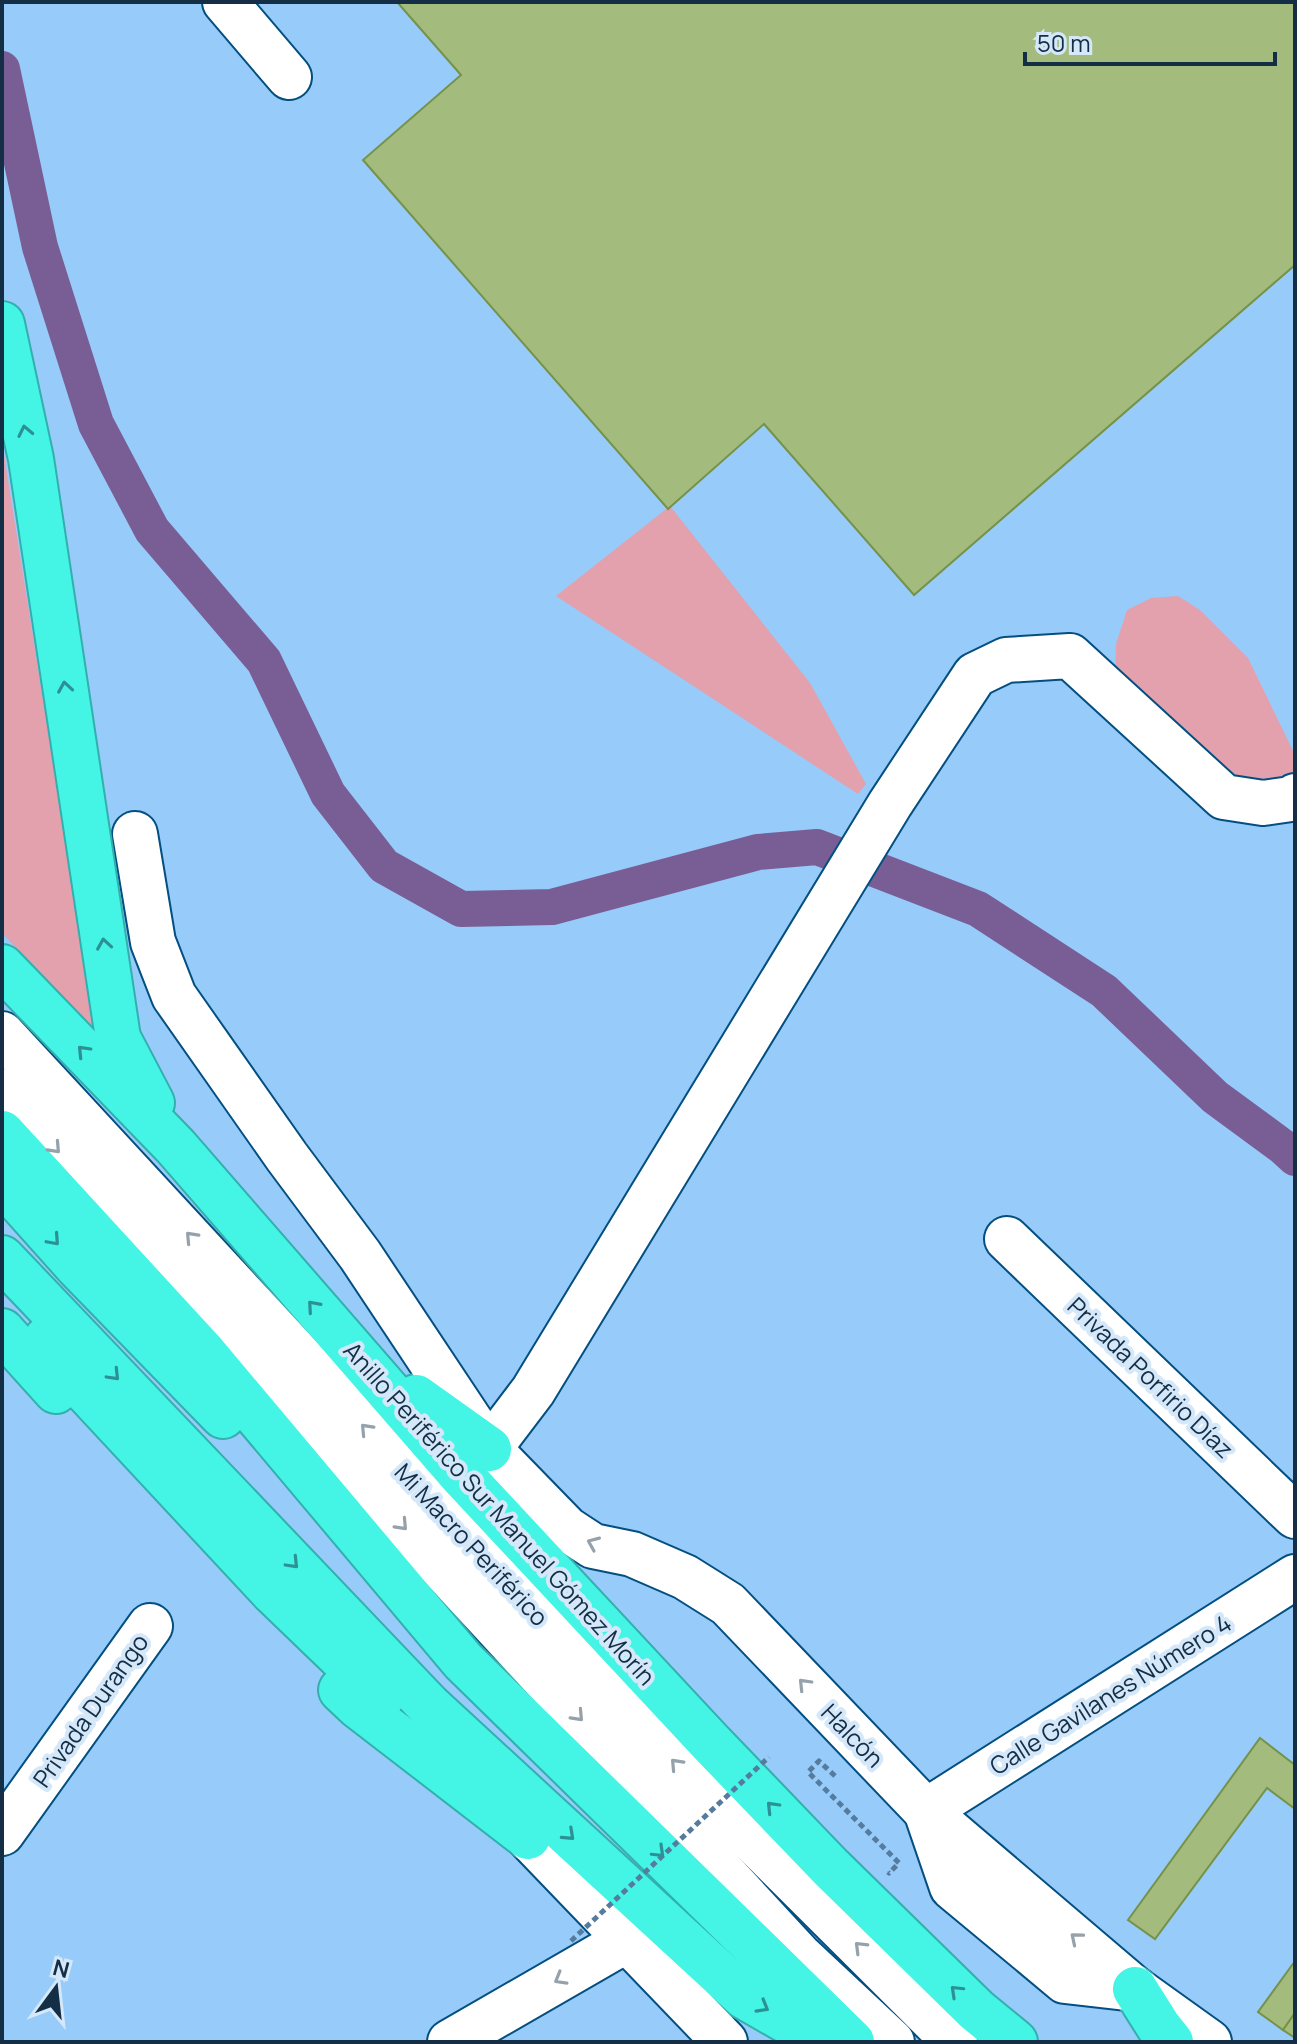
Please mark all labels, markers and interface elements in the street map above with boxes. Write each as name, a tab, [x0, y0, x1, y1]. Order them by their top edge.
scale bar	[1025, 16, 1275, 66]
text: 50 m	[1037, 26, 1091, 59]
one-way arrow	[17, 424, 34, 438]
one-way arrow	[57, 680, 74, 694]
one-way arrow	[96, 937, 113, 951]
one-way arrow	[77, 1046, 92, 1060]
one-way arrow	[45, 1139, 59, 1154]
one-way arrow	[44, 1231, 58, 1246]
one-way arrow	[185, 1232, 200, 1246]
street label: Privada Porfirio Díaz	[1061, 1289, 1241, 1465]
one-way arrow	[309, 1300, 323, 1315]
street label: Anillo Periférico Sur Manuel Gómez Morín	[337, 1334, 663, 1692]
one-way arrow	[104, 1366, 119, 1380]
one-way arrow	[362, 1423, 376, 1438]
street label: Mi Macro Periférico	[388, 1455, 556, 1633]
one-way arrow	[393, 1516, 408, 1530]
one-way arrow	[587, 1536, 601, 1553]
one-way arrow	[284, 1554, 299, 1568]
street label: Calle Gavilanes Número 4	[983, 1606, 1237, 1782]
street label: Privada Durango	[25, 1627, 155, 1793]
one-way arrow	[799, 1679, 814, 1693]
street label: Halcón	[814, 1696, 892, 1774]
one-way arrow	[569, 1707, 584, 1721]
one-way arrow	[671, 1758, 685, 1773]
one-way arrow	[767, 1802, 782, 1816]
one-way arrow	[560, 1825, 574, 1840]
one-way arrow	[650, 1843, 664, 1858]
one-way arrow	[1070, 1933, 1085, 1948]
one-way arrow	[854, 1942, 869, 1957]
north arrow	[16, 1948, 96, 2028]
text: N	[50, 1952, 73, 1985]
one-way arrow	[554, 1969, 568, 1985]
one-way arrow	[951, 1986, 965, 2000]
one-way arrow	[754, 1997, 769, 2013]

